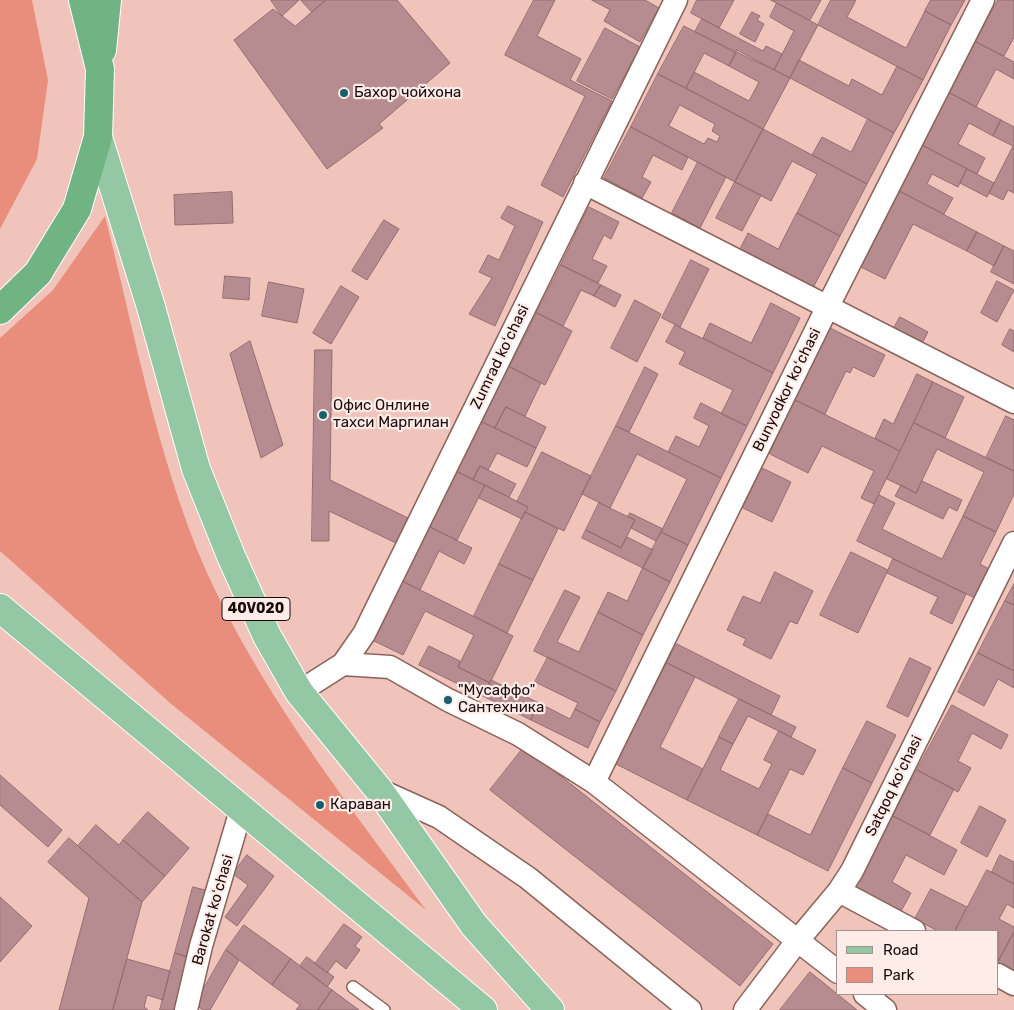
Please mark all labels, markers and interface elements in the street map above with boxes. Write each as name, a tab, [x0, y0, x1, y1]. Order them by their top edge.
place label: Бахор чойхона	[354, 84, 461, 102]
marker: Бахор чойхона	[338, 87, 350, 99]
street label: Zumrad koʻchasi	[467, 302, 533, 412]
street label: Bunyodkor koʻchasi	[749, 325, 825, 455]
place label: Офис Онлине тахси Маргилан	[333, 397, 449, 432]
marker: Офис Онлине тахси Маргилан	[317, 409, 329, 421]
road number: 40V020	[222, 598, 290, 620]
place label: "Мусаффо" Сантехника	[458, 682, 544, 717]
marker: "Мусаффо" Сантехника	[442, 694, 454, 706]
street label: Satqoq koʻchasi	[862, 733, 926, 839]
place label: Караван	[330, 796, 391, 814]
marker: Караван	[314, 799, 326, 811]
street label: Barokat koʻchasi	[189, 853, 237, 967]
legend	[836, 930, 999, 995]
text: Road	[883, 941, 919, 959]
text: Park	[883, 966, 914, 984]

